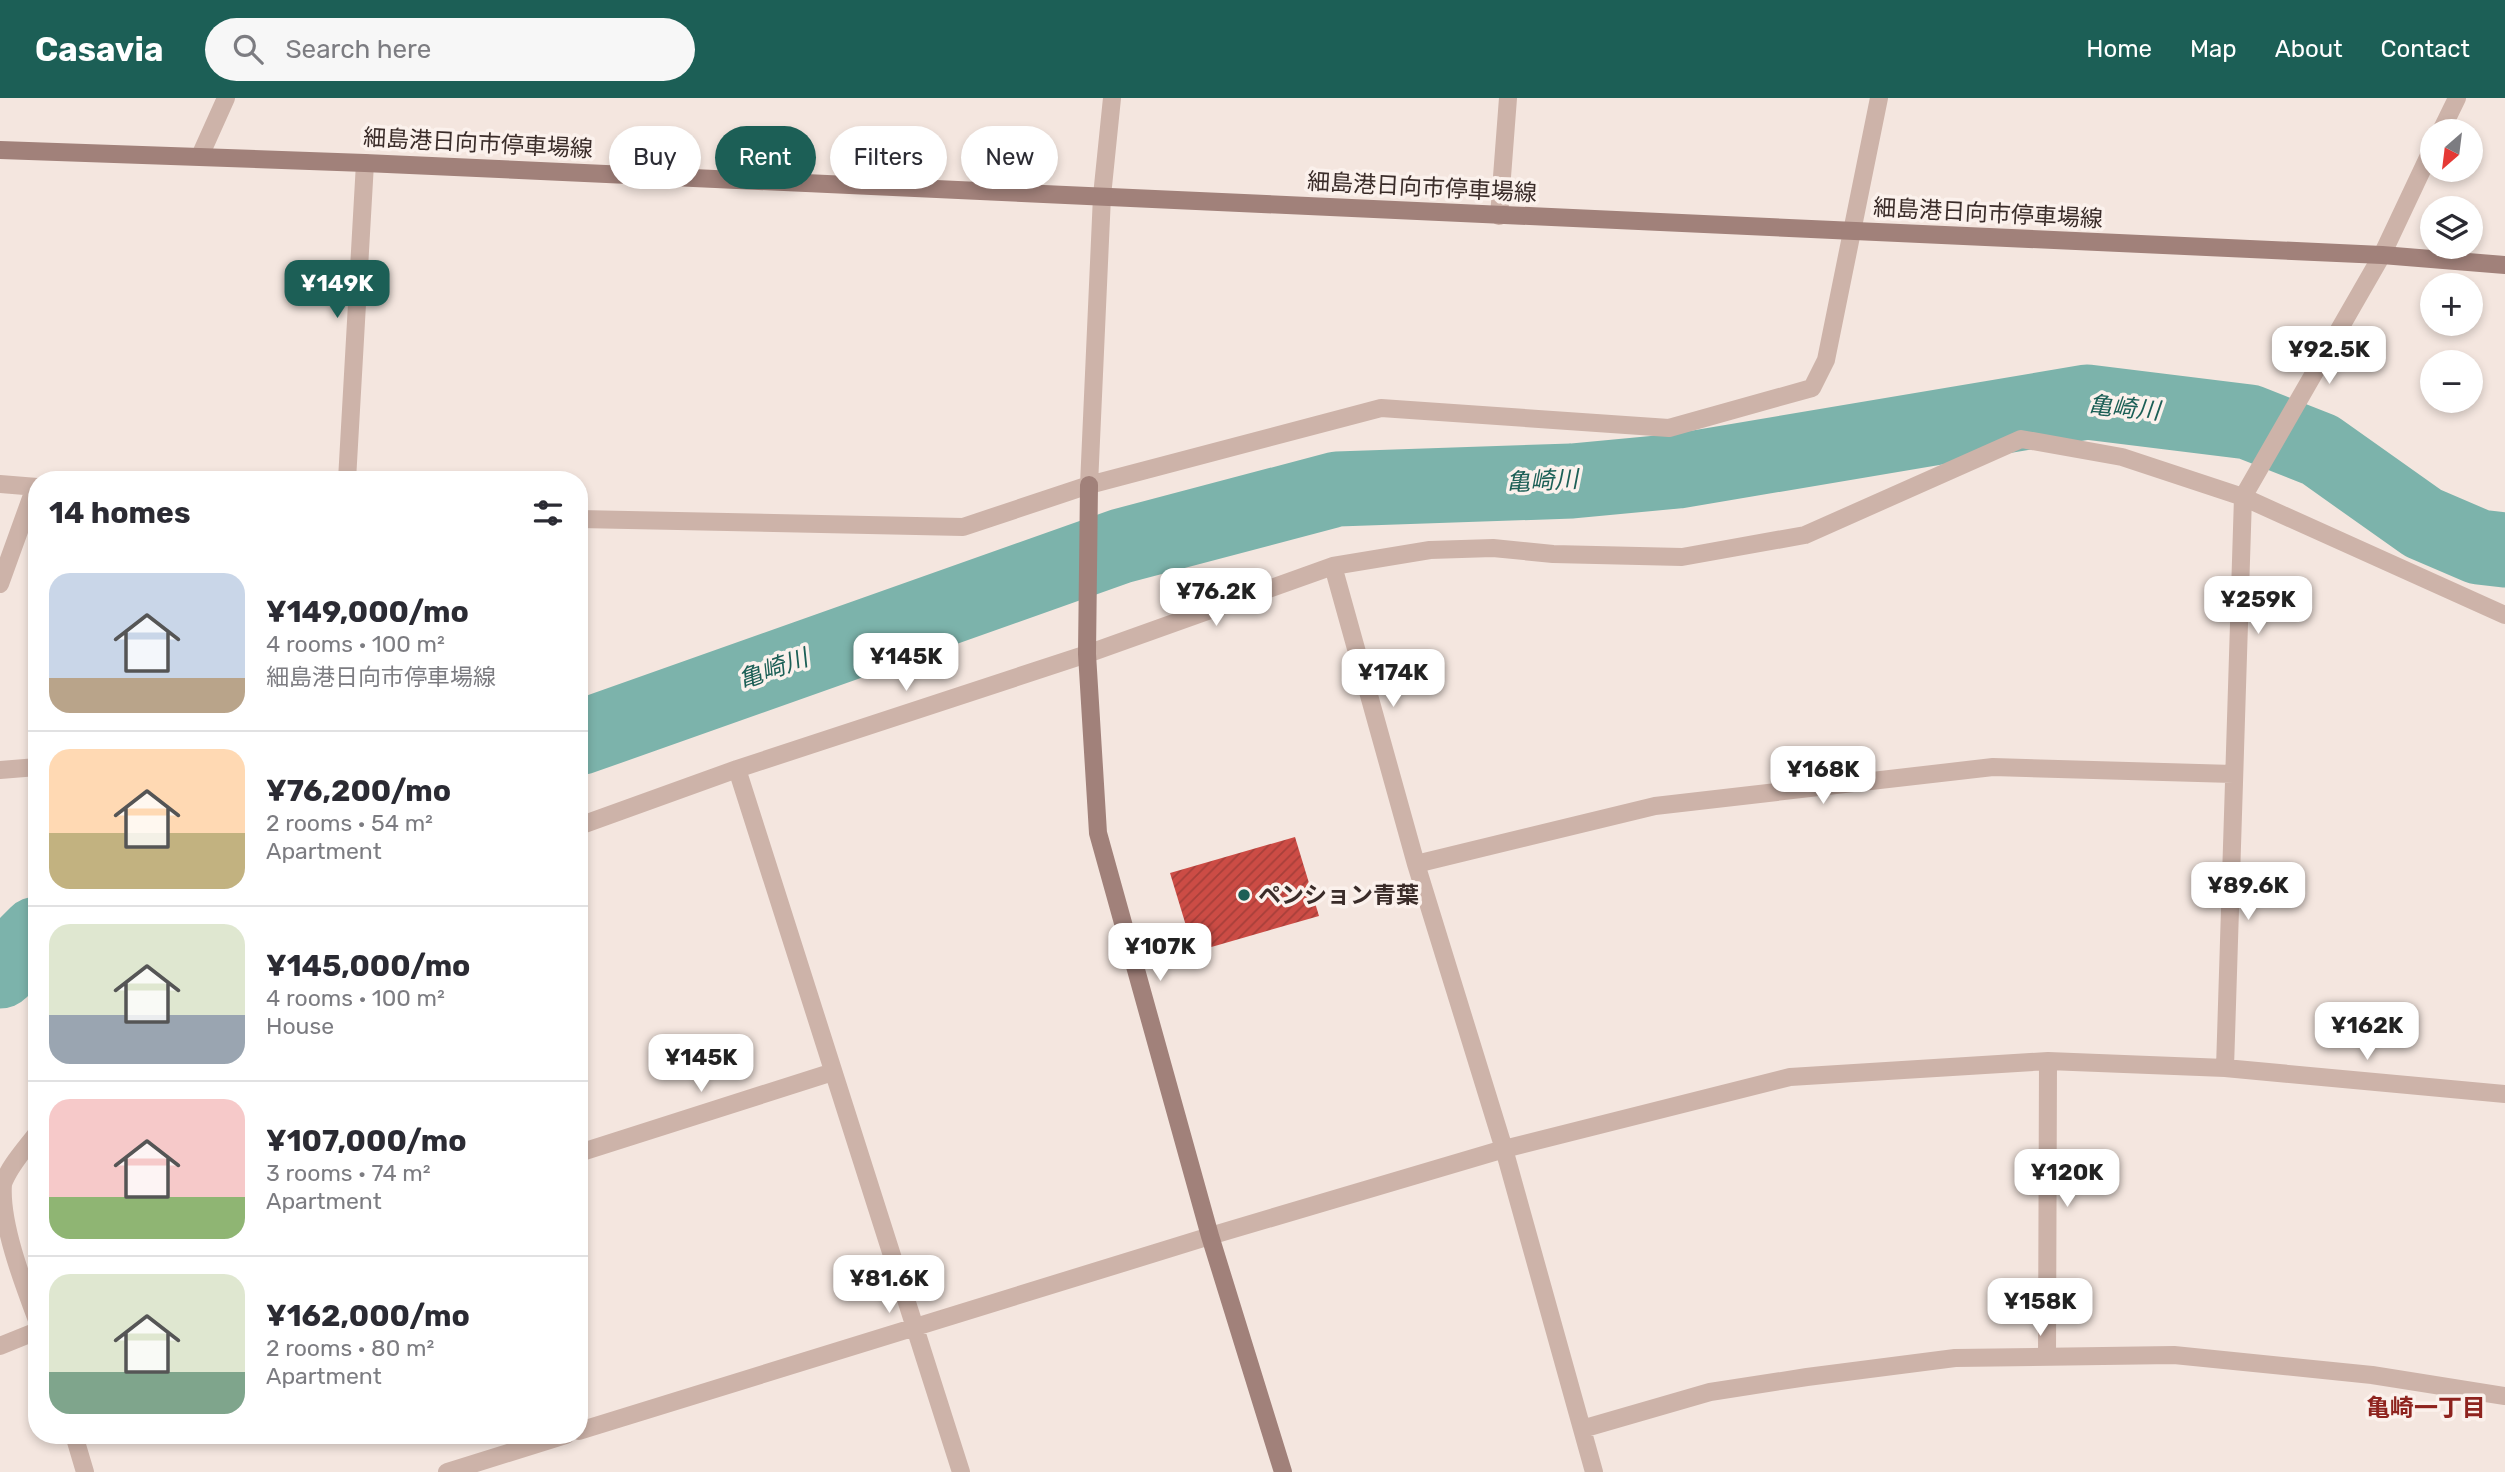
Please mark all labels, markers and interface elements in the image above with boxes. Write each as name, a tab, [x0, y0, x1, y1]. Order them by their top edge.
search box	[205, 18, 695, 81]
text: Casavia	[35, 30, 163, 69]
icon: search	[229, 30, 267, 68]
text: Search here	[285, 34, 431, 65]
text: Home	[2086, 35, 2152, 63]
text: Map	[2190, 35, 2237, 63]
text: About	[2275, 35, 2343, 63]
text: Contact	[2381, 35, 2470, 63]
north arrow	[2420, 119, 2483, 182]
map controls	[2420, 119, 2483, 413]
street label: 細島港日向市停車場線	[362, 123, 594, 163]
chip: Buy	[609, 126, 701, 189]
chip: Rent	[715, 126, 816, 189]
chip: Filters	[830, 126, 947, 189]
chip: New	[961, 126, 1058, 189]
street label: 細島港日向市停車場線	[1306, 167, 1538, 207]
street label: 細島港日向市停車場線	[1872, 193, 2104, 233]
button: layers	[2420, 196, 2483, 259]
pin: ¥149K	[288, 260, 386, 320]
text: ¥149K	[301, 269, 373, 297]
button: +	[2420, 273, 2483, 336]
pin: ¥92.5K	[2272, 327, 2386, 386]
text: ¥92.5K	[2288, 335, 2370, 363]
button: −	[2420, 350, 2483, 413]
water label: 亀崎川	[2087, 391, 2164, 425]
water label: 亀崎川	[1505, 465, 1582, 497]
icon: filters	[529, 494, 567, 532]
text: 14 homes	[49, 495, 191, 531]
pin: ¥76.2K	[1159, 568, 1273, 628]
pin: ¥259K	[2209, 576, 2307, 636]
text: ¥76.2K	[1176, 577, 1256, 605]
text: ¥259K	[2220, 585, 2296, 613]
text: ¥149,000/mo	[266, 594, 469, 630]
icon: home	[105, 601, 189, 685]
text: 4 rooms · 100 m²	[266, 630, 445, 658]
pin: ¥145K	[857, 634, 955, 693]
text: ¥145K	[869, 642, 943, 670]
water label: 亀崎川	[734, 643, 814, 694]
pin: ¥174K	[1344, 650, 1442, 709]
text: ¥174K	[1358, 658, 1428, 686]
text: 細島港日向市停車場線	[266, 663, 496, 691]
pin: ¥168K	[1774, 746, 1872, 806]
text: ¥168K	[1786, 755, 1860, 783]
text: ¥76,200/mo	[266, 773, 451, 809]
icon: home	[105, 777, 189, 861]
text: 2 rooms · 54 m²	[266, 809, 433, 837]
text: Apartment	[266, 837, 382, 865]
pin: ¥89.6K	[2191, 862, 2305, 922]
text: ¥89.6K	[2207, 871, 2289, 899]
place label: ペンション青葉	[1258, 881, 1419, 909]
marker: ペンション青葉	[1236, 887, 1252, 903]
pin: ¥107K	[1111, 924, 1209, 983]
text: ¥107K	[1124, 932, 1196, 960]
text: ¥145,000/mo	[266, 948, 470, 984]
icon: home	[105, 952, 189, 1036]
text: 4 rooms · 100 m²	[266, 984, 445, 1012]
pin: ¥162K	[2318, 1002, 2416, 1062]
text: ¥162K	[2331, 1011, 2403, 1039]
text: House	[266, 1012, 334, 1040]
pin: ¥145K	[652, 1034, 750, 1094]
text: ¥145K	[664, 1043, 738, 1071]
text: ¥107,000/mo	[266, 1123, 467, 1159]
icon: home	[105, 1127, 189, 1211]
pin: ¥120K	[2018, 1150, 2116, 1209]
text: ¥120K	[2030, 1158, 2104, 1186]
text: 3 rooms · 74 m²	[266, 1159, 431, 1187]
text: Apartment	[266, 1187, 382, 1215]
pin: ¥81.6K	[832, 1256, 946, 1315]
text: ¥81.6K	[849, 1264, 929, 1292]
pin: ¥158K	[1991, 1278, 2089, 1338]
text: ¥158K	[2004, 1287, 2076, 1315]
text: ¥162,000/mo	[266, 1298, 470, 1334]
icon: home	[105, 1302, 189, 1386]
text: 2 rooms · 80 m²	[266, 1334, 434, 1362]
text: Apartment	[266, 1362, 382, 1390]
district label: 亀崎一丁目	[2366, 1394, 2486, 1422]

